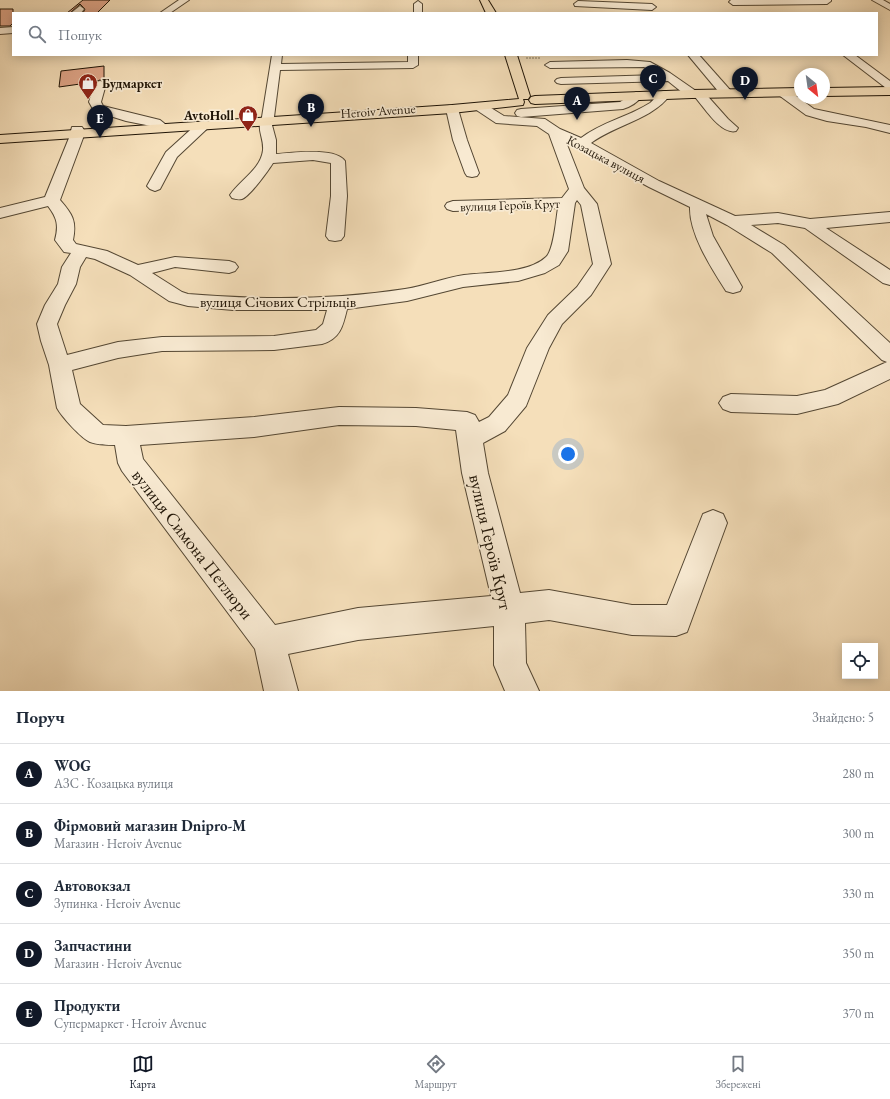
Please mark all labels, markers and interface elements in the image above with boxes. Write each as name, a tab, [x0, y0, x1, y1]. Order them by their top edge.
search box	[12, 12, 878, 56]
icon: search	[26, 23, 48, 45]
text: Пошук	[58, 25, 102, 44]
pin: C	[640, 65, 666, 98]
pin: D	[732, 67, 758, 100]
north arrow	[794, 68, 830, 104]
shop icon: Будмаркет	[77, 72, 99, 100]
place label: Будмаркет	[102, 75, 162, 92]
pin: A	[564, 87, 590, 120]
pin: B	[298, 94, 324, 127]
street label: Heroiv Avenue	[340, 100, 416, 122]
shop icon: AvtoHoll	[237, 104, 259, 132]
pin: E	[87, 105, 113, 138]
place label: AvtoHoll	[183, 107, 234, 124]
street label: Козацька вулиця	[564, 131, 648, 187]
street label: вулиця Героїв Крут	[460, 195, 561, 215]
street label: вулиця Січових Стрільців	[200, 292, 356, 311]
your location	[558, 444, 578, 464]
street label: вулиця Симона Петлюри	[127, 464, 259, 624]
street label: вулиця Героїв Крут	[464, 472, 518, 613]
map controls	[842, 643, 878, 679]
button: locate	[842, 643, 878, 679]
text: Поруч	[16, 706, 65, 728]
text: Знайдено: 5	[812, 709, 874, 726]
text: WOG	[54, 756, 91, 775]
text: A	[24, 765, 34, 782]
text: 280 m	[843, 765, 874, 782]
text: АЗС · Козацька вулиця	[54, 775, 173, 792]
text: Фірмовий магазин Dnipro-M	[54, 816, 246, 835]
text: B	[25, 825, 33, 842]
text: 300 m	[843, 825, 874, 842]
text: Магазин · Heroiv Avenue	[54, 835, 182, 852]
text: Автовокзал	[54, 876, 131, 895]
text: C	[24, 885, 34, 902]
text: 330 m	[843, 885, 874, 902]
text: Зупинка · Heroiv Avenue	[54, 895, 181, 912]
text: Запчастини	[54, 936, 131, 955]
text: D	[24, 945, 34, 962]
text: 350 m	[843, 945, 874, 962]
text: Магазин · Heroiv Avenue	[54, 955, 182, 972]
text: Продукти	[54, 996, 120, 1015]
text: E	[25, 1005, 33, 1022]
text: 370 m	[843, 1005, 874, 1022]
text: Супермаркет · Heroiv Avenue	[54, 1015, 207, 1032]
tab: Карта	[129, 1053, 156, 1091]
tab: Маршрут	[414, 1053, 457, 1091]
tab: Збережені	[715, 1053, 761, 1091]

